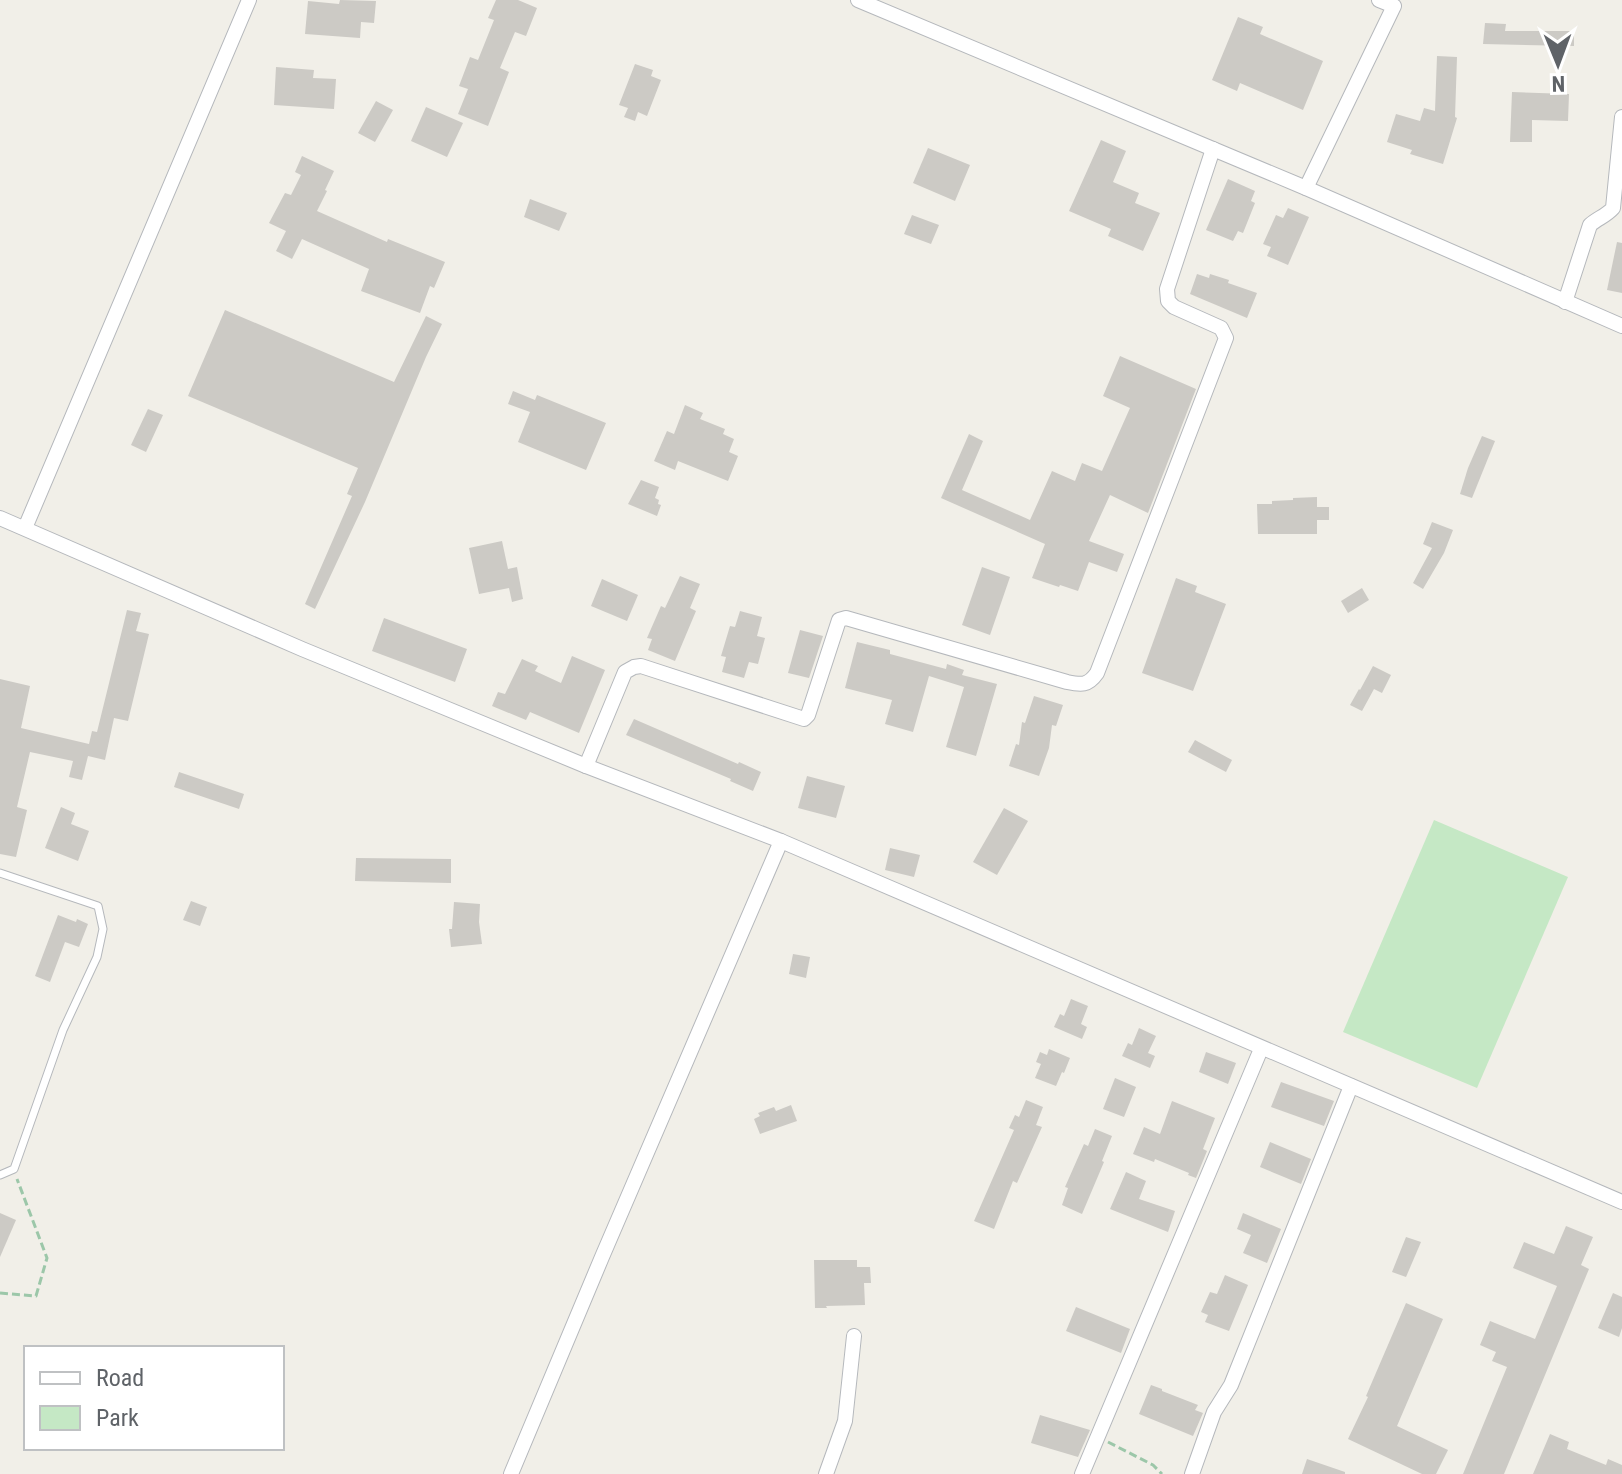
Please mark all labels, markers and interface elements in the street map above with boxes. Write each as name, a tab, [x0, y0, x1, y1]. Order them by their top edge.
north arrow	[1518, 24, 1598, 104]
text: N	[1551, 71, 1565, 96]
legend	[24, 1346, 284, 1450]
text: Road	[96, 1364, 144, 1392]
text: Park	[96, 1404, 139, 1432]

